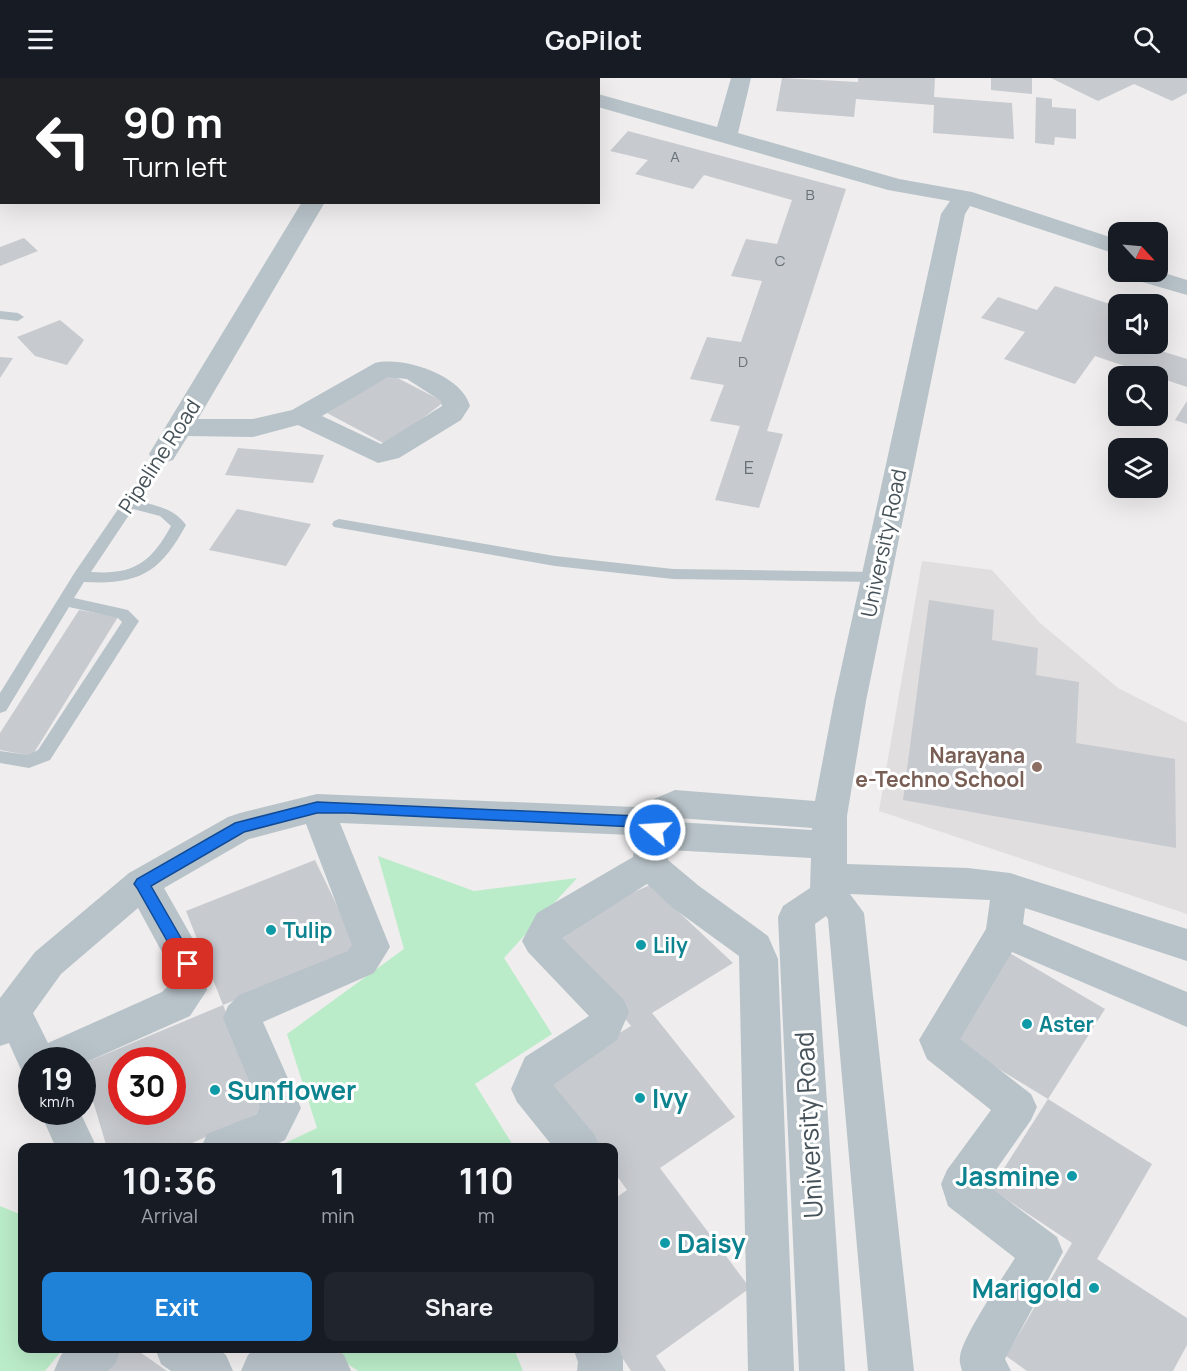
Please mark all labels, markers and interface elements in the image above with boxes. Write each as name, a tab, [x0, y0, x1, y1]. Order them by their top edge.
text: GoPilot	[545, 21, 642, 58]
icon: menu	[24, 23, 57, 56]
icon: search	[1130, 23, 1163, 56]
text: 90 m	[123, 93, 223, 151]
icon: left	[24, 102, 102, 180]
house number: A	[670, 146, 680, 167]
text: Turn left	[123, 148, 227, 185]
house number: B	[805, 184, 815, 205]
north arrow	[1108, 222, 1168, 282]
map controls	[1108, 222, 1168, 498]
house number: C	[775, 250, 786, 271]
button: sound	[1108, 294, 1168, 354]
house number: D	[738, 351, 748, 372]
button: search	[1108, 366, 1168, 426]
street label: Pipeline Road	[112, 394, 206, 518]
button: layers	[1108, 438, 1168, 498]
house number: E	[744, 455, 754, 479]
street label: University Road	[854, 466, 912, 620]
place label: Narayana e-Techno School	[855, 741, 1025, 793]
marker: Narayana e-Techno School	[1030, 760, 1044, 774]
position arrow	[623, 798, 687, 862]
place label: Tulip	[283, 916, 333, 944]
marker: Tulip	[264, 923, 278, 937]
place label: Lily	[653, 931, 688, 959]
pin	[162, 938, 213, 989]
marker: Lily	[634, 938, 648, 952]
icon: arrive	[171, 947, 204, 980]
place label: Aster	[1039, 1010, 1094, 1038]
marker: Aster	[1020, 1017, 1034, 1031]
street label: University Road	[785, 1031, 831, 1219]
speed limit sign: 30	[108, 1047, 186, 1125]
text: 19	[41, 1058, 73, 1099]
place label: Sunflower	[227, 1072, 356, 1108]
place label: Ivy	[652, 1080, 689, 1116]
marker: Sunflower	[208, 1083, 222, 1097]
text: km/h	[40, 1091, 74, 1112]
marker: Ivy	[633, 1091, 647, 1105]
text: 10:36	[122, 1156, 217, 1205]
text: 1	[330, 1156, 346, 1205]
text: 110	[459, 1156, 514, 1205]
place label: Jasmine	[956, 1158, 1060, 1194]
marker: Jasmine	[1065, 1169, 1079, 1183]
text: Arrival	[141, 1202, 198, 1229]
text: min	[321, 1202, 355, 1229]
text: m	[478, 1202, 495, 1229]
place label: Daisy	[677, 1225, 746, 1261]
marker: Daisy	[658, 1236, 672, 1250]
place label: Marigold	[972, 1270, 1082, 1306]
button: Exit	[42, 1272, 312, 1341]
button: Share	[324, 1272, 594, 1341]
marker: Marigold	[1087, 1281, 1101, 1295]

